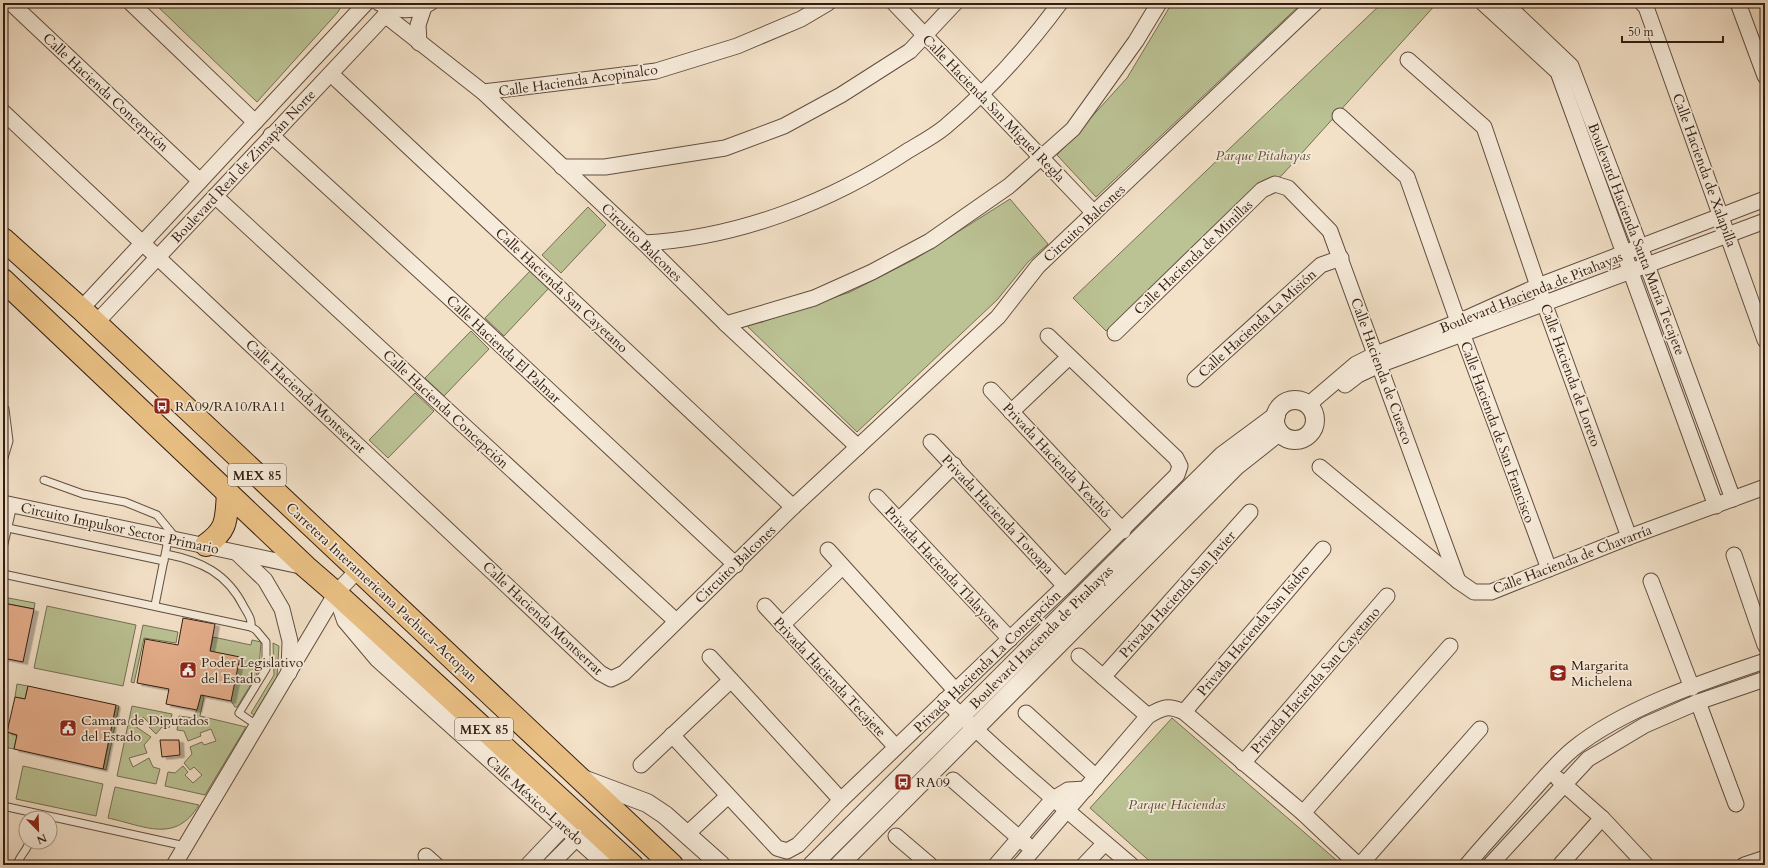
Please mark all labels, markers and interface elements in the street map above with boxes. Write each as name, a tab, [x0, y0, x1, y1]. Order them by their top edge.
scale bar	[1622, 18, 1723, 44]
text: 50 m	[1628, 24, 1655, 40]
street label: Calle Hacienda Concepción	[39, 29, 173, 156]
street label: Calle Hacienda San Miguel Regla	[918, 30, 1069, 186]
street label: Calle Hacienda Acopinalco	[497, 60, 659, 101]
street label: Boulevard Real de Zimapán Norte	[167, 85, 320, 247]
street label: Calle Hacienda de Xalapilla	[1668, 91, 1741, 250]
street label: Boulevard Hacienda Santa María Tecajete	[1583, 120, 1690, 358]
park label: Parque Pitahayas	[1216, 146, 1311, 165]
street label: Circuito Balcones	[1039, 180, 1130, 266]
street label: Calle Hacienda de Minillas	[1130, 195, 1257, 319]
street label: Circuito Balcones	[597, 199, 686, 286]
street label: Calle Hacienda San Cayetano	[491, 224, 632, 357]
street label: Boulevard Hacienda de Pitahayas	[1437, 247, 1626, 338]
street label: Calle Hacienda La Misión	[1194, 265, 1321, 382]
street label: Calle Hacienda El Palmar	[442, 291, 566, 408]
street label: Calle Hacienda de Cuesco	[1346, 295, 1417, 447]
street label: Calle Hacienda de Loreto	[1536, 301, 1605, 450]
street label: Calle Hacienda Montserrat	[241, 335, 371, 458]
street label: Calle Hacienda de San Francisco	[1456, 339, 1539, 526]
street label: Calle Hacienda Concepción	[379, 346, 513, 473]
bus stop icon: RA09/RA10/RA11	[152, 396, 172, 416]
place label: RA09/RA10/RA11	[175, 397, 286, 416]
street label: Privada Hacienda Yexthó	[998, 399, 1115, 522]
street label: Privada Hacienda Totoapa	[937, 451, 1058, 578]
road number: MEX 85	[228, 464, 286, 486]
street label: Circuito Impulsor Sector Primario	[19, 498, 221, 559]
street label: Carretera Interamericana Pachuca-Actopan	[282, 498, 482, 687]
street label: Privada Hacienda Tlalayote	[880, 502, 1005, 634]
street label: Calle Hacienda de Chavarría	[1490, 520, 1654, 599]
street label: Circuito Balcones	[691, 521, 780, 608]
street label: Privada Hacienda San Javier	[1115, 526, 1240, 662]
street label: Calle Hacienda Montserrat	[478, 557, 608, 680]
street label: Privada Hacienda San Isidro	[1193, 560, 1314, 700]
street label: Boulevard Hacienda de Pitahayas	[965, 561, 1118, 713]
street label: Privada Hacienda La Concepción	[910, 586, 1065, 737]
street label: Privada Hacienda San Cayetano	[1246, 603, 1385, 758]
street label: Privada Hacienda Tecajete	[769, 613, 890, 741]
place label: Poder Legislativo del Estado	[201, 653, 304, 688]
place label: Margarita Michelena	[1571, 656, 1632, 691]
public building icon: Poder Legislativo del Estado	[178, 660, 198, 680]
school or university icon: Margarita Michelena	[1548, 663, 1568, 683]
place label: Camara de Diputados del Estado	[81, 711, 209, 746]
public building icon: Camara de Diputados del Estado	[58, 718, 78, 738]
road number: MEX 85	[455, 718, 513, 740]
street label: Calle México-Laredo	[482, 751, 588, 850]
bus stop icon: RA09	[893, 772, 913, 792]
place label: RA09	[916, 773, 950, 792]
park label: Parque Haciendas	[1128, 795, 1226, 814]
north arrow	[18, 810, 58, 850]
text: N	[34, 830, 49, 848]

